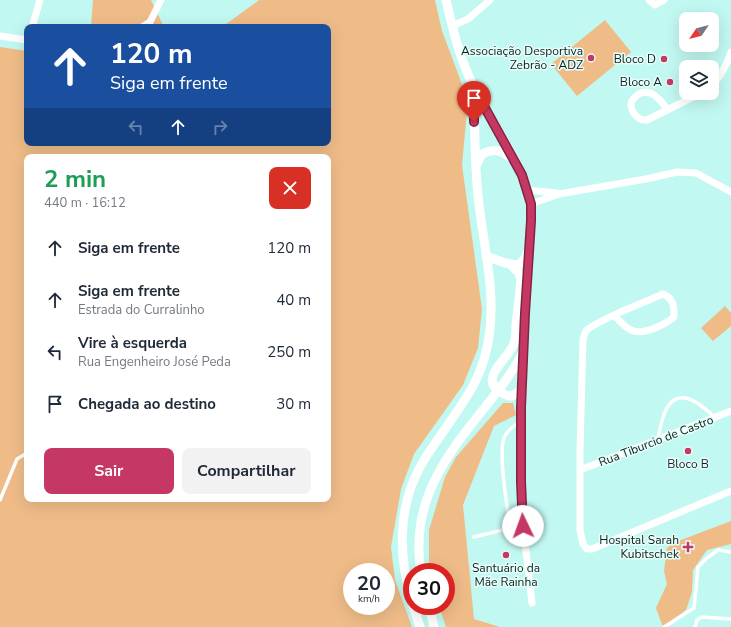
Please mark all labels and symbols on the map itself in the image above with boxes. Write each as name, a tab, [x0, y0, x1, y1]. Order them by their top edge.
north arrow	[679, 12, 719, 52]
place label: Associação Desportiva Zebrão - ADZ	[461, 43, 583, 73]
place label: Bloco D	[614, 51, 656, 67]
marker: Associação Desportiva Zebrão - ADZ	[586, 53, 596, 63]
marker: Bloco D	[659, 54, 669, 64]
place label: Bloco A	[620, 74, 662, 90]
marker: Bloco A	[665, 77, 675, 87]
pin	[457, 81, 491, 122]
street label: Rua Tiburcio de Castro	[596, 412, 716, 470]
marker: Bloco B	[683, 446, 693, 456]
place label: Bloco B	[667, 456, 709, 472]
position arrow	[502, 505, 544, 547]
place label: Hospital Sarah Kubitschek	[599, 532, 680, 562]
marker: Hospital Sarah Kubitschek	[682, 541, 694, 553]
marker: Santuário da Mãe Rainha	[501, 550, 511, 560]
place label: Santuário da Mãe Rainha	[472, 560, 540, 590]
speed limit sign: 30	[403, 563, 455, 615]

